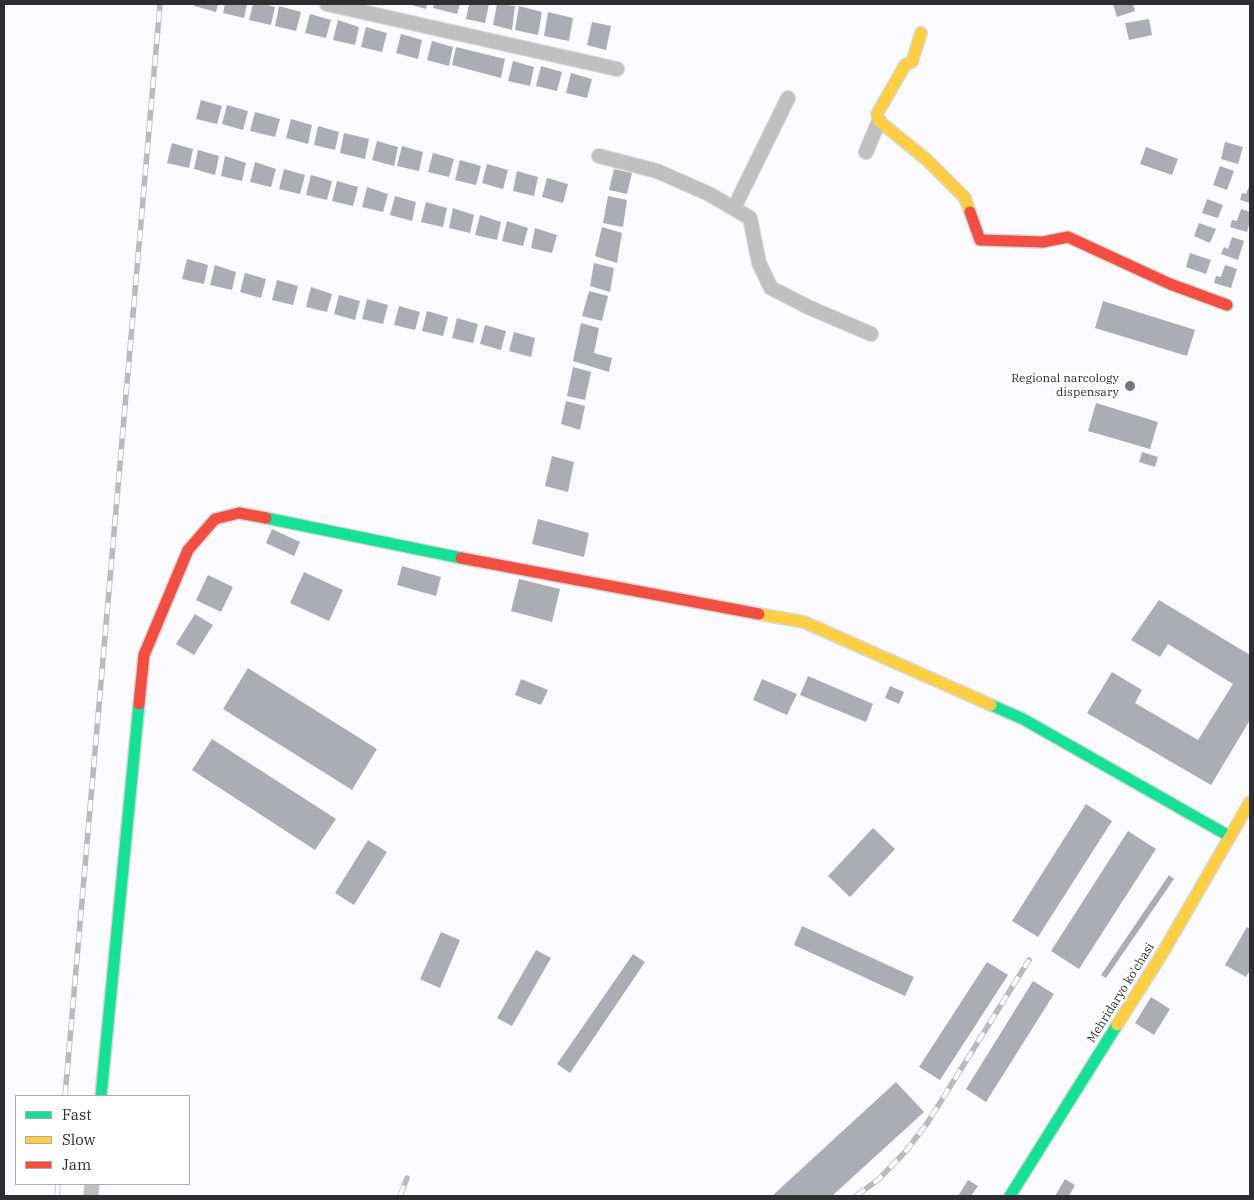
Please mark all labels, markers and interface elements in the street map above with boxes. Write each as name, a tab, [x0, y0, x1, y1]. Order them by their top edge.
place label: Regional narcology dispensary	[1011, 372, 1119, 400]
marker: Regional narcology dispensary	[1123, 379, 1137, 393]
street label: Мehridaryo ko'chasi	[1084, 941, 1158, 1045]
legend	[15, 1095, 190, 1185]
text: Fast	[62, 1105, 92, 1124]
text: Slow	[62, 1130, 95, 1149]
text: Jam	[62, 1155, 91, 1174]

